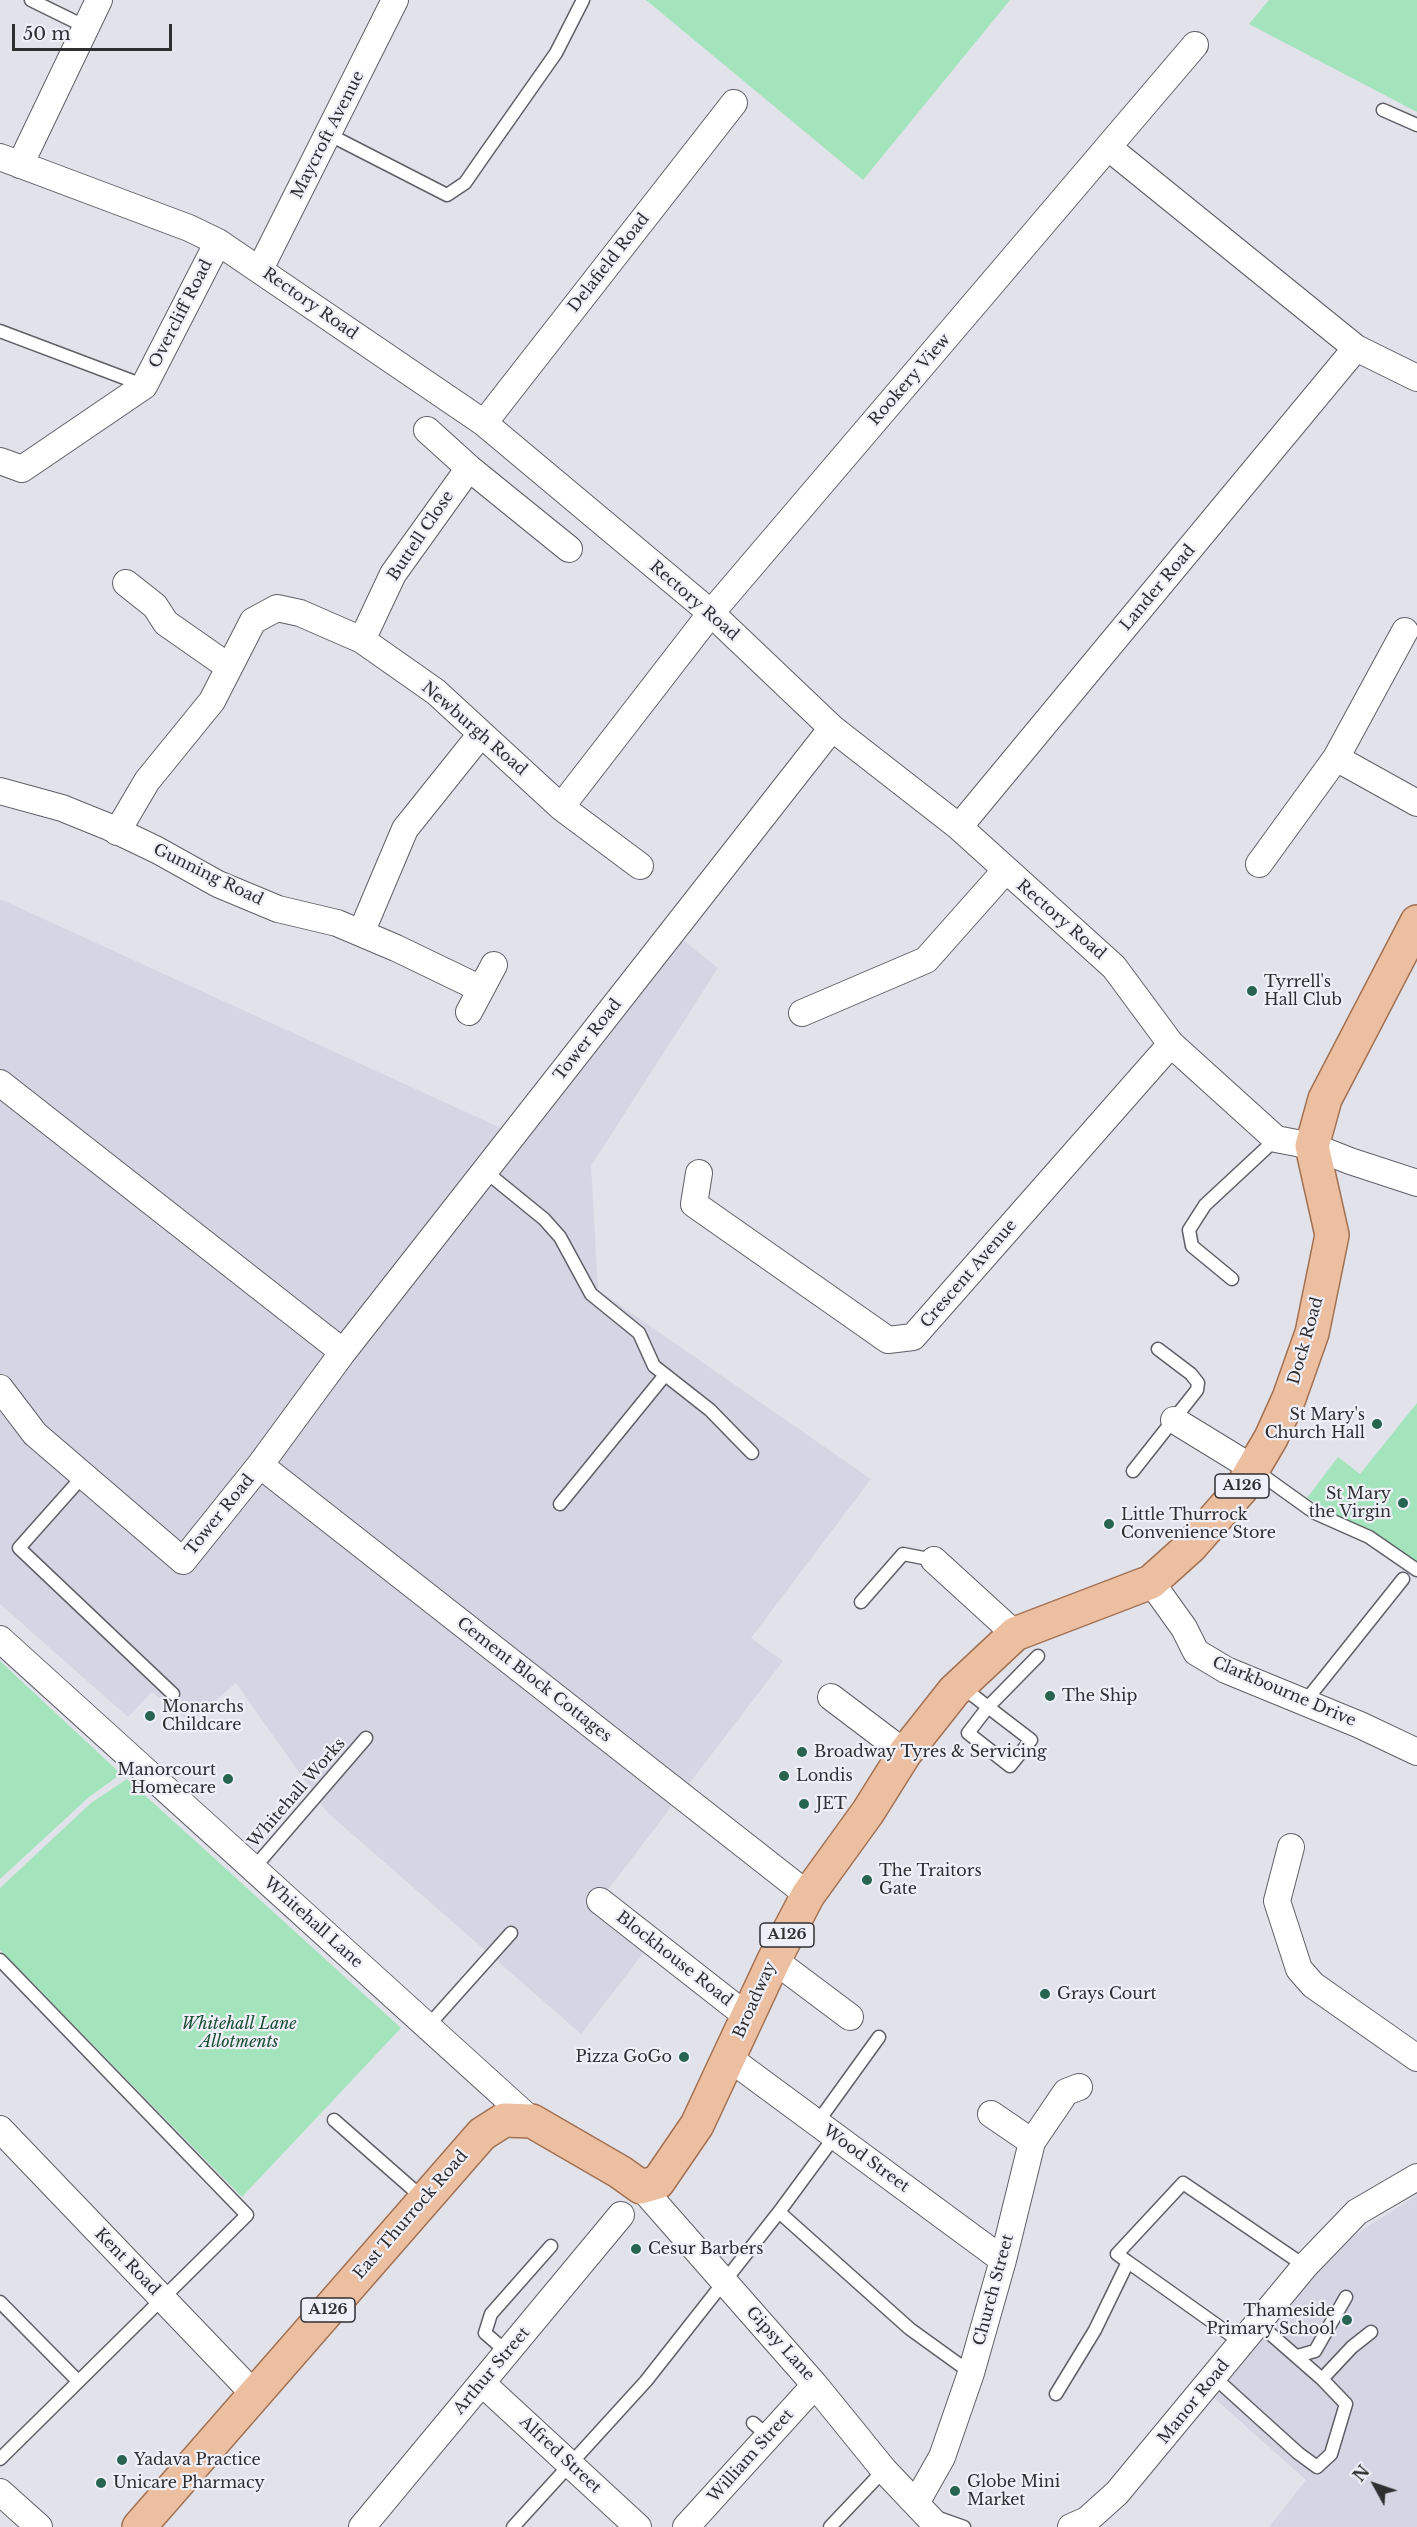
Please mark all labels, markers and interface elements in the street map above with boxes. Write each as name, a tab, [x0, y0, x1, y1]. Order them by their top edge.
scale bar	[15, 12, 176, 50]
text: 50 m	[23, 23, 71, 45]
street label: Maycroft Avenue	[288, 68, 368, 202]
street label: Delafield Road	[564, 210, 654, 316]
street label: Overcliff Road	[145, 257, 217, 371]
street label: Rectory Road	[259, 264, 361, 344]
street label: Rookery View	[865, 330, 955, 430]
street label: Buttell Close	[384, 487, 458, 585]
street label: Lander Road	[1116, 541, 1200, 635]
street label: Rectory Road	[646, 557, 742, 645]
street label: Newburgh Road	[417, 678, 531, 780]
street label: Gunning Road	[150, 840, 266, 910]
street label: Rectory Road	[1013, 876, 1109, 964]
place label: Tyrrell's Hall Club	[1264, 972, 1342, 1010]
marker: Tyrrell's Hall Club	[1245, 984, 1259, 998]
street label: Tower Road	[550, 995, 626, 1085]
street label: Crescent Avenue	[917, 1216, 1021, 1332]
street label: Dock Road	[1284, 1295, 1328, 1387]
place label: St Mary's Church Hall	[1265, 1405, 1365, 1443]
marker: St Mary's Church Hall	[1370, 1417, 1384, 1431]
street label: Tower Road	[182, 1471, 258, 1559]
road number: A126	[1215, 1474, 1269, 1498]
place label: St Mary the Virgin	[1309, 1484, 1391, 1522]
marker: St Mary the Virgin	[1396, 1496, 1410, 1510]
place label: Little Thurrock Convenience Store	[1121, 1505, 1276, 1543]
marker: Little Thurrock Convenience Store	[1102, 1517, 1116, 1531]
street label: Cement Block Cottages	[453, 1614, 615, 1746]
street label: Clarkbourne Drive	[1209, 1653, 1359, 1731]
place label: The Ship	[1062, 1686, 1137, 1706]
marker: The Ship	[1043, 1689, 1057, 1703]
place label: Monarchs Childcare	[162, 1697, 244, 1735]
marker: Monarchs Childcare	[143, 1709, 157, 1723]
street label: Whitehall Works	[244, 1734, 350, 1852]
place label: Broadway Tyres & Servicing	[814, 1742, 1047, 1762]
marker: Broadway Tyres & Servicing	[795, 1745, 809, 1759]
place label: Manorcourt Homecare	[117, 1760, 216, 1798]
place label: Londis	[796, 1766, 853, 1786]
marker: Londis	[777, 1769, 791, 1783]
marker: Manorcourt Homecare	[221, 1772, 235, 1786]
place label: JET	[816, 1794, 847, 1814]
marker: JET	[797, 1797, 811, 1811]
place label: The Traitors Gate	[879, 1861, 982, 1899]
marker: The Traitors Gate	[860, 1873, 874, 1887]
street label: Whitehall Lane	[260, 1874, 366, 1972]
street label: Blockhouse Road	[612, 1908, 736, 2010]
road number: A126	[760, 1923, 814, 1947]
street label: Broadway	[730, 1959, 780, 2041]
place label: Grays Court	[1057, 1984, 1157, 2004]
marker: Grays Court	[1038, 1987, 1052, 2001]
park label: Whitehall Lane Allotments	[181, 2014, 297, 2052]
place label: Pizza GoGo	[576, 2047, 672, 2067]
marker: Pizza GoGo	[677, 2050, 691, 2064]
street label: Wood Street	[819, 2121, 913, 2197]
street label: East Thurrock Road	[350, 2147, 472, 2283]
street label: Kent Road	[90, 2225, 164, 2299]
street label: Church Street	[970, 2232, 1018, 2348]
place label: Cesur Barbers	[648, 2239, 764, 2259]
marker: Cesur Barbers	[629, 2242, 643, 2256]
road number: A126	[301, 2298, 355, 2322]
place label: Thameside Primary School	[1206, 2301, 1335, 2339]
street label: Gipsy Lane	[742, 2303, 818, 2385]
marker: Thameside Primary School	[1340, 2313, 1354, 2327]
street label: Arthur Street	[450, 2323, 534, 2419]
street label: Manor Road	[1154, 2356, 1234, 2448]
street label: William Street	[704, 2405, 798, 2507]
street label: Alfred Street	[515, 2412, 605, 2498]
place label: Yadava Practice	[134, 2450, 261, 2470]
marker: Yadava Practice	[115, 2453, 129, 2467]
north arrow	[1345, 2455, 1405, 2515]
text: N	[1349, 2461, 1374, 2486]
place label: Globe Mini Market	[967, 2472, 1060, 2510]
place label: Unicare Pharmacy	[113, 2473, 265, 2493]
marker: Unicare Pharmacy	[94, 2476, 108, 2490]
marker: Globe Mini Market	[948, 2484, 962, 2498]

